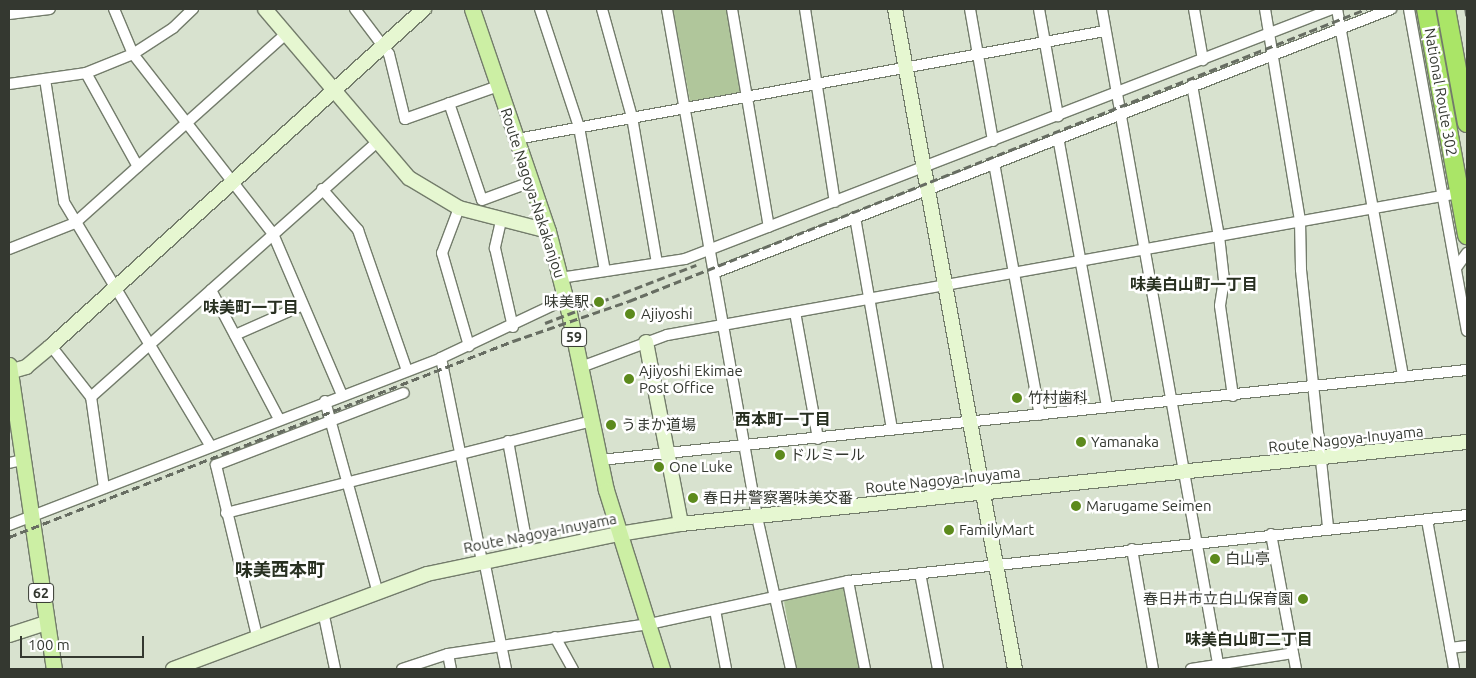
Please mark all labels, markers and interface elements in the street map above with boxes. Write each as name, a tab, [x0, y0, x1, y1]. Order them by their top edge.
street label: National Route 302	[1421, 26, 1461, 158]
street label: Route Nagoya-Nakakanjou	[497, 106, 569, 280]
district label: 味美白山町一丁目	[1130, 274, 1258, 294]
place label: 味美駅	[544, 293, 589, 311]
marker: 味美駅	[593, 296, 605, 308]
district label: 味美町一丁目	[203, 297, 299, 317]
place label: Ajiyoshi	[641, 305, 693, 323]
marker: Ajiyoshi	[623, 307, 637, 321]
road number: 59	[560, 326, 588, 348]
place label: Ajiyoshi Ekimae Post Office	[639, 361, 743, 396]
marker: Ajiyoshi Ekimae Post Office	[623, 373, 635, 385]
place label: 竹村歯科	[1028, 389, 1088, 407]
marker: 竹村歯科	[1010, 391, 1024, 405]
district label: 西本町一丁目	[735, 409, 831, 429]
place label: うまか道場	[621, 416, 696, 434]
marker: うまか道場	[605, 419, 617, 431]
street label: Route Nagoya-Inuyama	[1268, 422, 1424, 456]
place label: Yamanaka	[1091, 433, 1159, 451]
marker: Yamanaka	[1075, 436, 1087, 448]
place label: ドルミール	[790, 446, 865, 464]
marker: ドルミール	[774, 449, 786, 461]
place label: One Luke	[669, 458, 733, 476]
marker: One Luke	[653, 461, 665, 473]
street label: Route Nagoya-Inuyama	[865, 463, 1021, 497]
place label: 春日井警察署味美交番	[703, 489, 853, 507]
marker: 春日井警察署味美交番	[687, 492, 699, 504]
place label: Marugame Seimen	[1086, 497, 1212, 515]
marker: Marugame Seimen	[1070, 500, 1082, 512]
street label: Route Nagoya-Inuyama	[462, 509, 618, 557]
place label: FamilyMart	[959, 521, 1034, 539]
marker: FamilyMart	[943, 524, 955, 536]
place label: 白山亭	[1225, 550, 1270, 568]
marker: 白山亭	[1209, 553, 1221, 565]
district label: 味美西本町	[235, 558, 325, 580]
road number: 62	[27, 582, 55, 604]
place label: 春日井市立白山保育園	[1143, 590, 1293, 608]
marker: 春日井市立白山保育園	[1297, 593, 1309, 605]
scale bar	[22, 626, 146, 658]
district label: 味美白山町二丁目	[1185, 629, 1313, 649]
text: 100 m	[28, 636, 70, 653]

